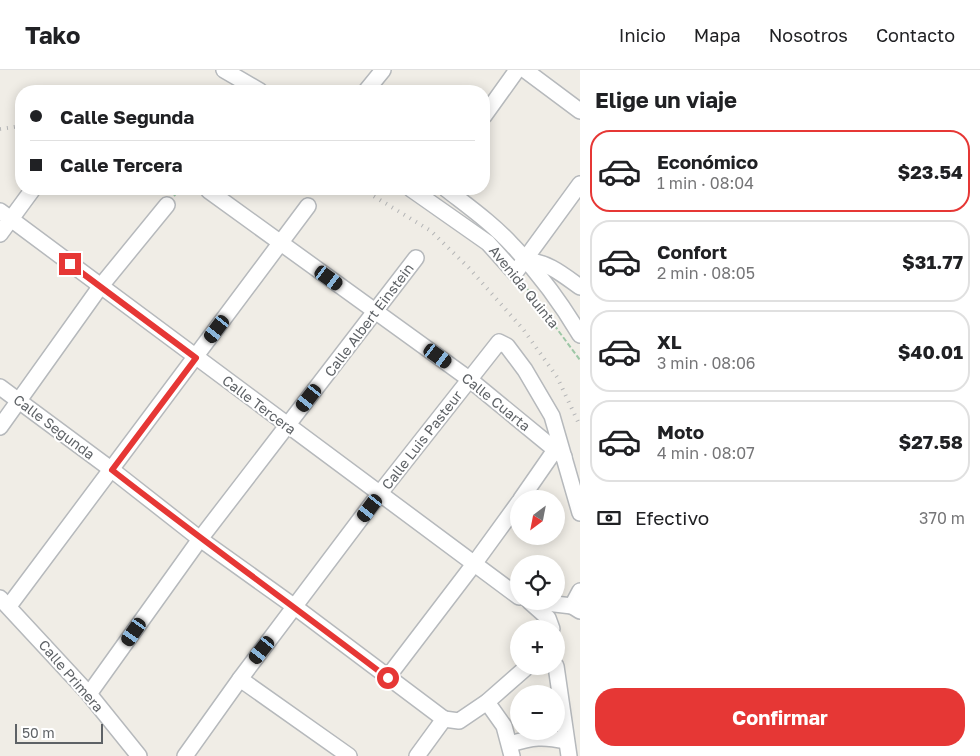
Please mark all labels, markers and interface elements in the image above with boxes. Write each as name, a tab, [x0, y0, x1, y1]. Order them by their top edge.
text: Tako	[25, 20, 80, 49]
text: Inicio	[619, 24, 666, 46]
text: Mapa	[694, 24, 741, 46]
text: Nosotros	[769, 24, 848, 46]
text: Contacto	[876, 24, 955, 46]
text: Elige un viaje	[595, 86, 737, 113]
text: Calle Segunda	[60, 105, 194, 128]
icon: car	[597, 149, 642, 194]
text: Económico	[657, 150, 758, 173]
text: Calle Tercera	[60, 153, 183, 176]
text: $23.54	[898, 160, 963, 183]
text: 1 min · 08:04	[657, 173, 754, 193]
icon: car	[597, 239, 642, 284]
text: Confort	[657, 240, 727, 263]
street label: Avenida Quinta	[486, 242, 563, 331]
text: $31.77	[902, 250, 963, 273]
route end	[59, 253, 81, 275]
street label: Calle Albert Einstein	[320, 260, 417, 380]
car	[312, 263, 345, 293]
text: 2 min · 08:05	[657, 263, 755, 283]
car	[201, 313, 232, 345]
icon: car	[597, 329, 642, 374]
text: XL	[657, 330, 682, 353]
text: $40.01	[898, 340, 963, 363]
car	[421, 341, 454, 371]
text: 3 min · 08:06	[657, 353, 756, 373]
street label: Calle Cuarta	[459, 369, 534, 434]
street label: Calle Tercera	[219, 371, 299, 438]
car	[293, 382, 324, 414]
street label: Calle Luis Pasteur	[378, 386, 466, 492]
street label: Calle Segunda	[10, 391, 98, 463]
icon: car	[597, 419, 642, 464]
text: Moto	[657, 420, 704, 443]
text: $27.58	[898, 430, 963, 453]
text: 4 min · 08:07	[657, 443, 755, 463]
north arrow	[510, 490, 565, 545]
map controls	[510, 490, 565, 740]
car	[354, 492, 385, 524]
icon: cash	[595, 504, 623, 532]
text: Efectivo	[635, 506, 709, 529]
text: 370 m	[919, 508, 965, 528]
button: locate	[510, 555, 565, 610]
car	[119, 615, 148, 649]
button: +	[510, 620, 565, 675]
car	[246, 634, 277, 666]
street label: Calle Primera	[35, 636, 107, 715]
route start	[377, 667, 399, 689]
button: −	[510, 685, 565, 740]
button: Confirmar	[595, 688, 965, 746]
scale bar	[15, 721, 102, 744]
text: 50 m	[22, 724, 55, 741]

